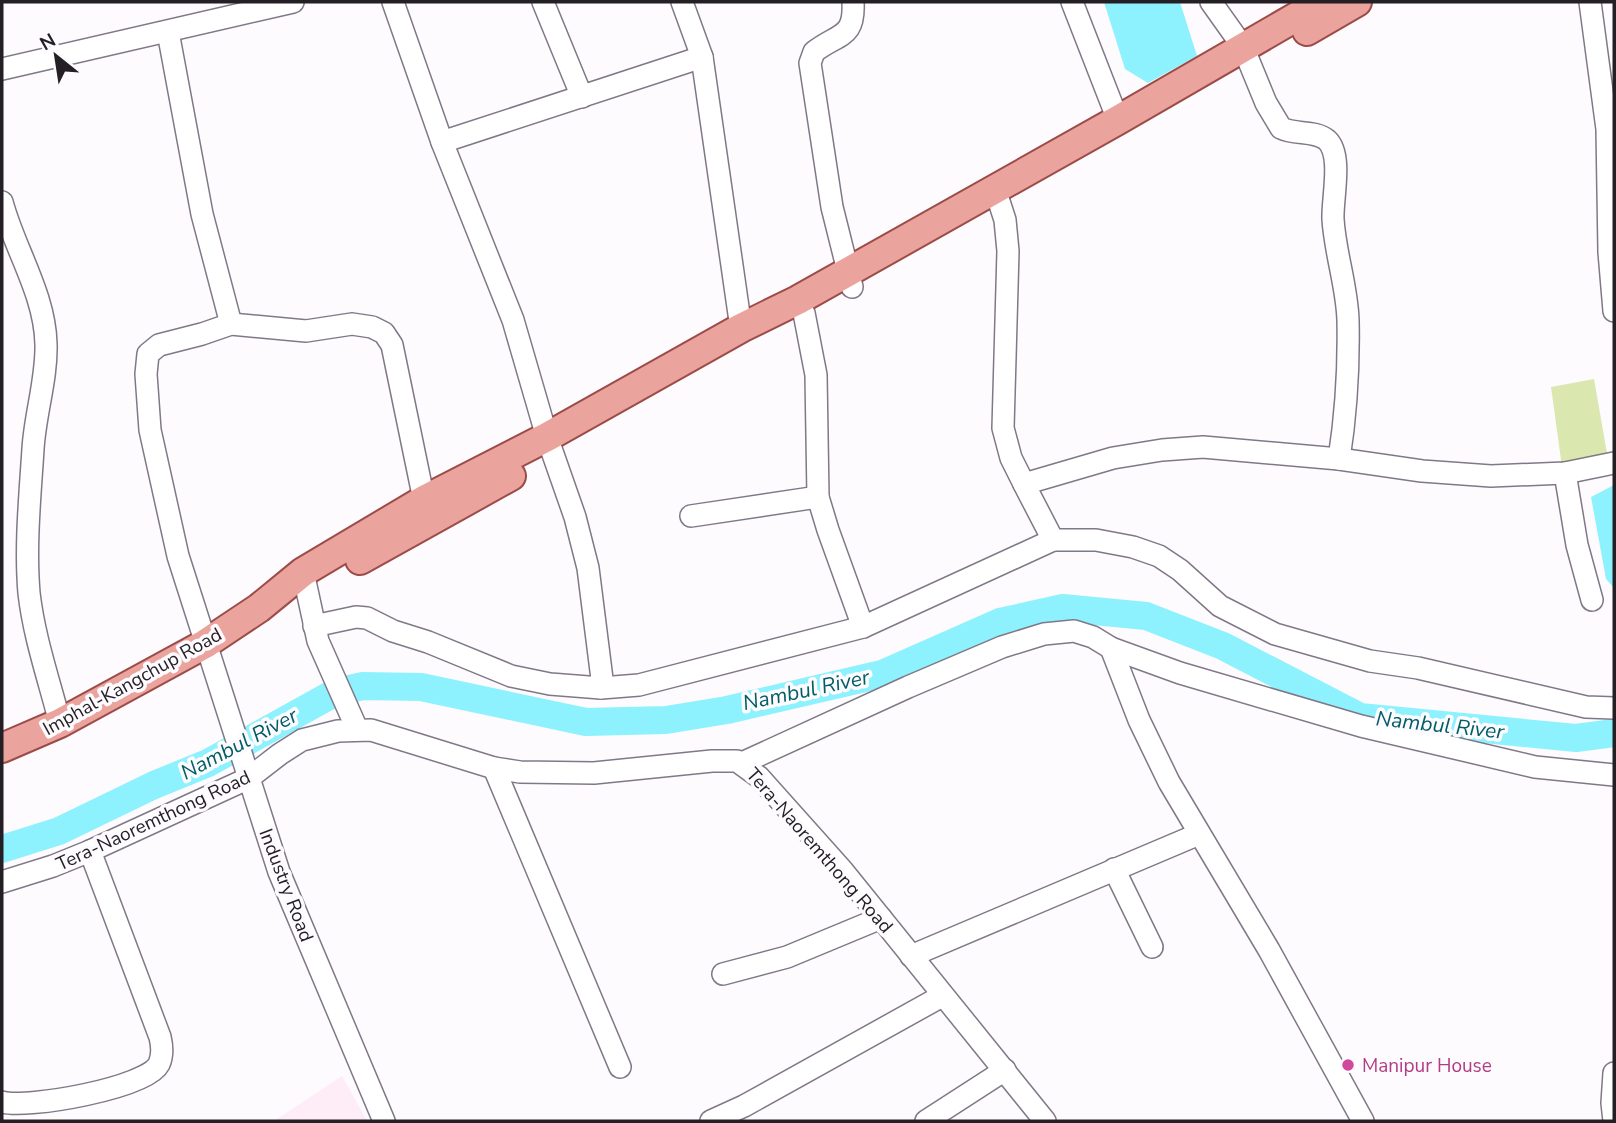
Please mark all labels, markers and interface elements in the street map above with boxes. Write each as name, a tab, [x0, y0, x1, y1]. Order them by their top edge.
north arrow	[21, 21, 91, 91]
text: N	[35, 27, 61, 57]
street label: Imphal-Kangchup Road	[38, 622, 227, 742]
water label: Nambul River	[740, 663, 872, 717]
water label: Nambul River	[176, 701, 303, 787]
water label: Nambul River	[1375, 704, 1506, 746]
street label: Tera-Naoremthong Road	[740, 762, 899, 939]
street label: Tera-Naoremthong Road	[52, 764, 255, 877]
street label: Industry Road	[253, 825, 320, 946]
place label: Manipur House	[1362, 1053, 1492, 1079]
marker: Manipur House	[1340, 1057, 1356, 1073]

